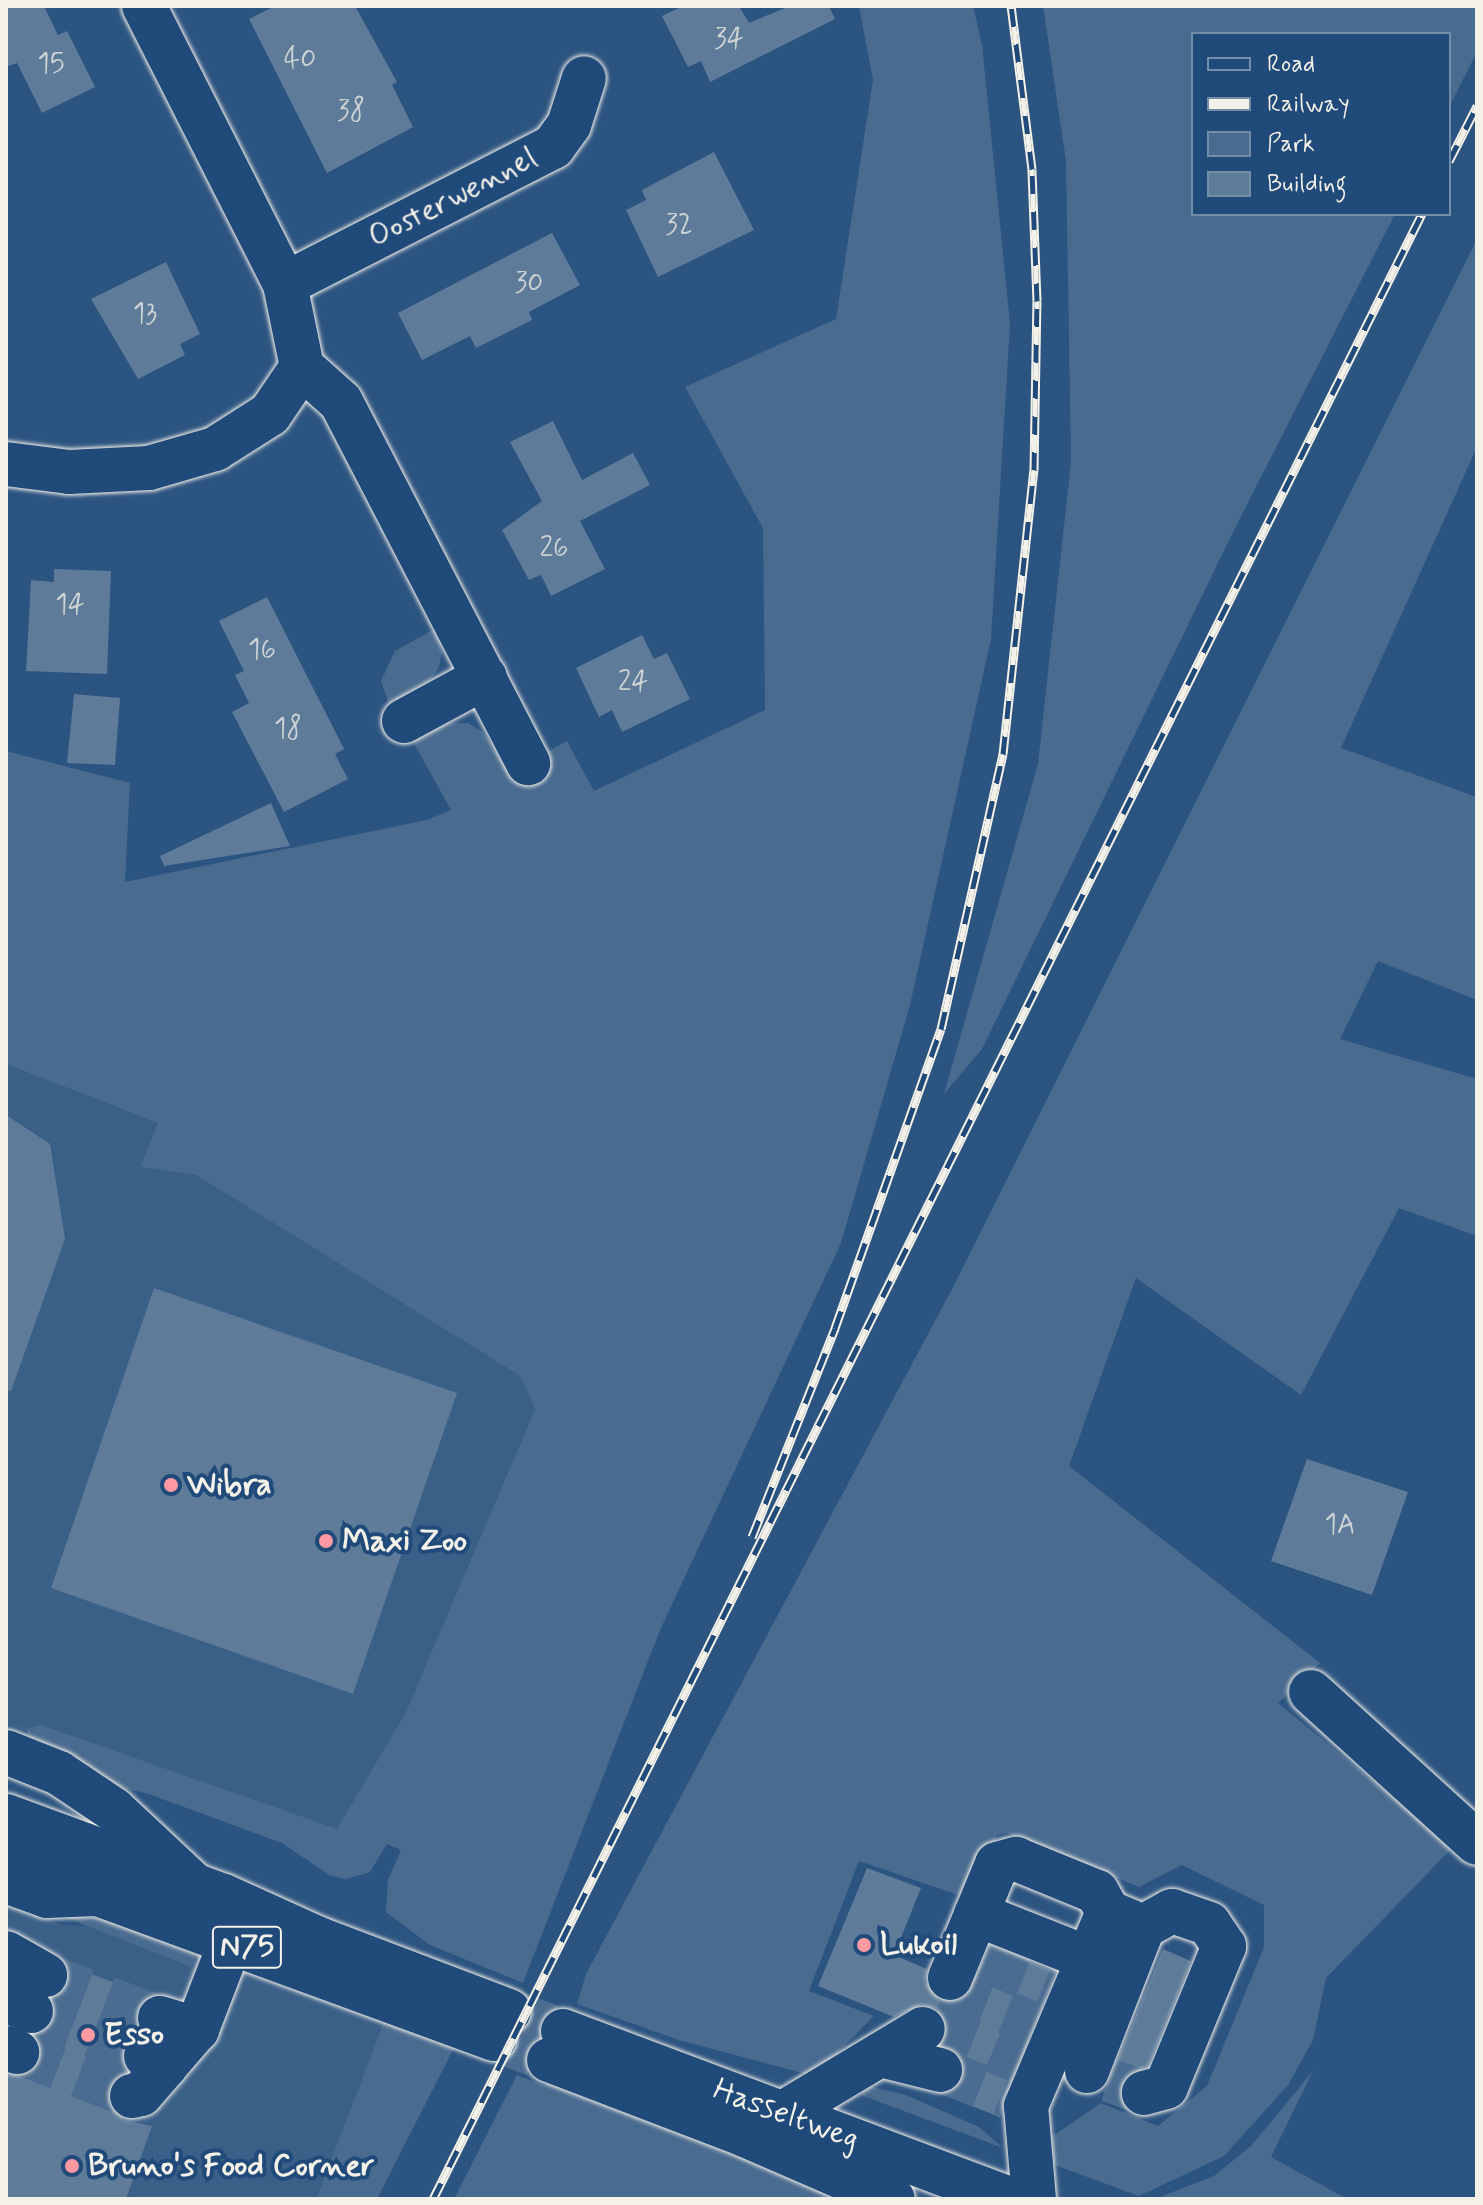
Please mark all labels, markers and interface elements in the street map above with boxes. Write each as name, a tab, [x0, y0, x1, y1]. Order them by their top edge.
house number: 34	[714, 23, 744, 57]
legend	[1191, 32, 1451, 216]
house number: 40	[284, 43, 316, 77]
house number: 15	[37, 48, 65, 82]
text: Road	[1267, 49, 1315, 80]
text: Railway	[1267, 89, 1350, 120]
house number: 38	[337, 95, 365, 129]
text: Park	[1267, 129, 1315, 160]
street label: Oosterwennel	[362, 139, 544, 257]
text: Building	[1267, 169, 1347, 200]
house number: 32	[665, 209, 693, 243]
house number: 30	[515, 267, 543, 301]
house number: 13	[133, 298, 157, 332]
house number: 26	[539, 532, 569, 566]
house number: 14	[55, 589, 85, 623]
house number: 16	[248, 634, 276, 668]
house number: 24	[618, 666, 648, 700]
house number: 18	[274, 713, 302, 747]
place label: Wibra	[187, 1466, 272, 1504]
marker: Wibra	[162, 1476, 180, 1494]
house number: 1A	[1325, 1509, 1355, 1543]
place label: Maxi Zoo	[342, 1522, 469, 1560]
marker: Maxi Zoo	[317, 1532, 335, 1550]
road number: N75	[211, 1921, 283, 1973]
place label: Lukoil	[880, 1926, 957, 1964]
marker: Lukoil	[855, 1936, 873, 1954]
place label: Esso	[104, 2016, 164, 2054]
marker: Esso	[79, 2026, 97, 2044]
street label: Hasseltweg	[708, 2071, 864, 2159]
place label: Bruno's Food Corner	[88, 2147, 373, 2185]
marker: Bruno's Food Corner	[63, 2157, 81, 2175]

